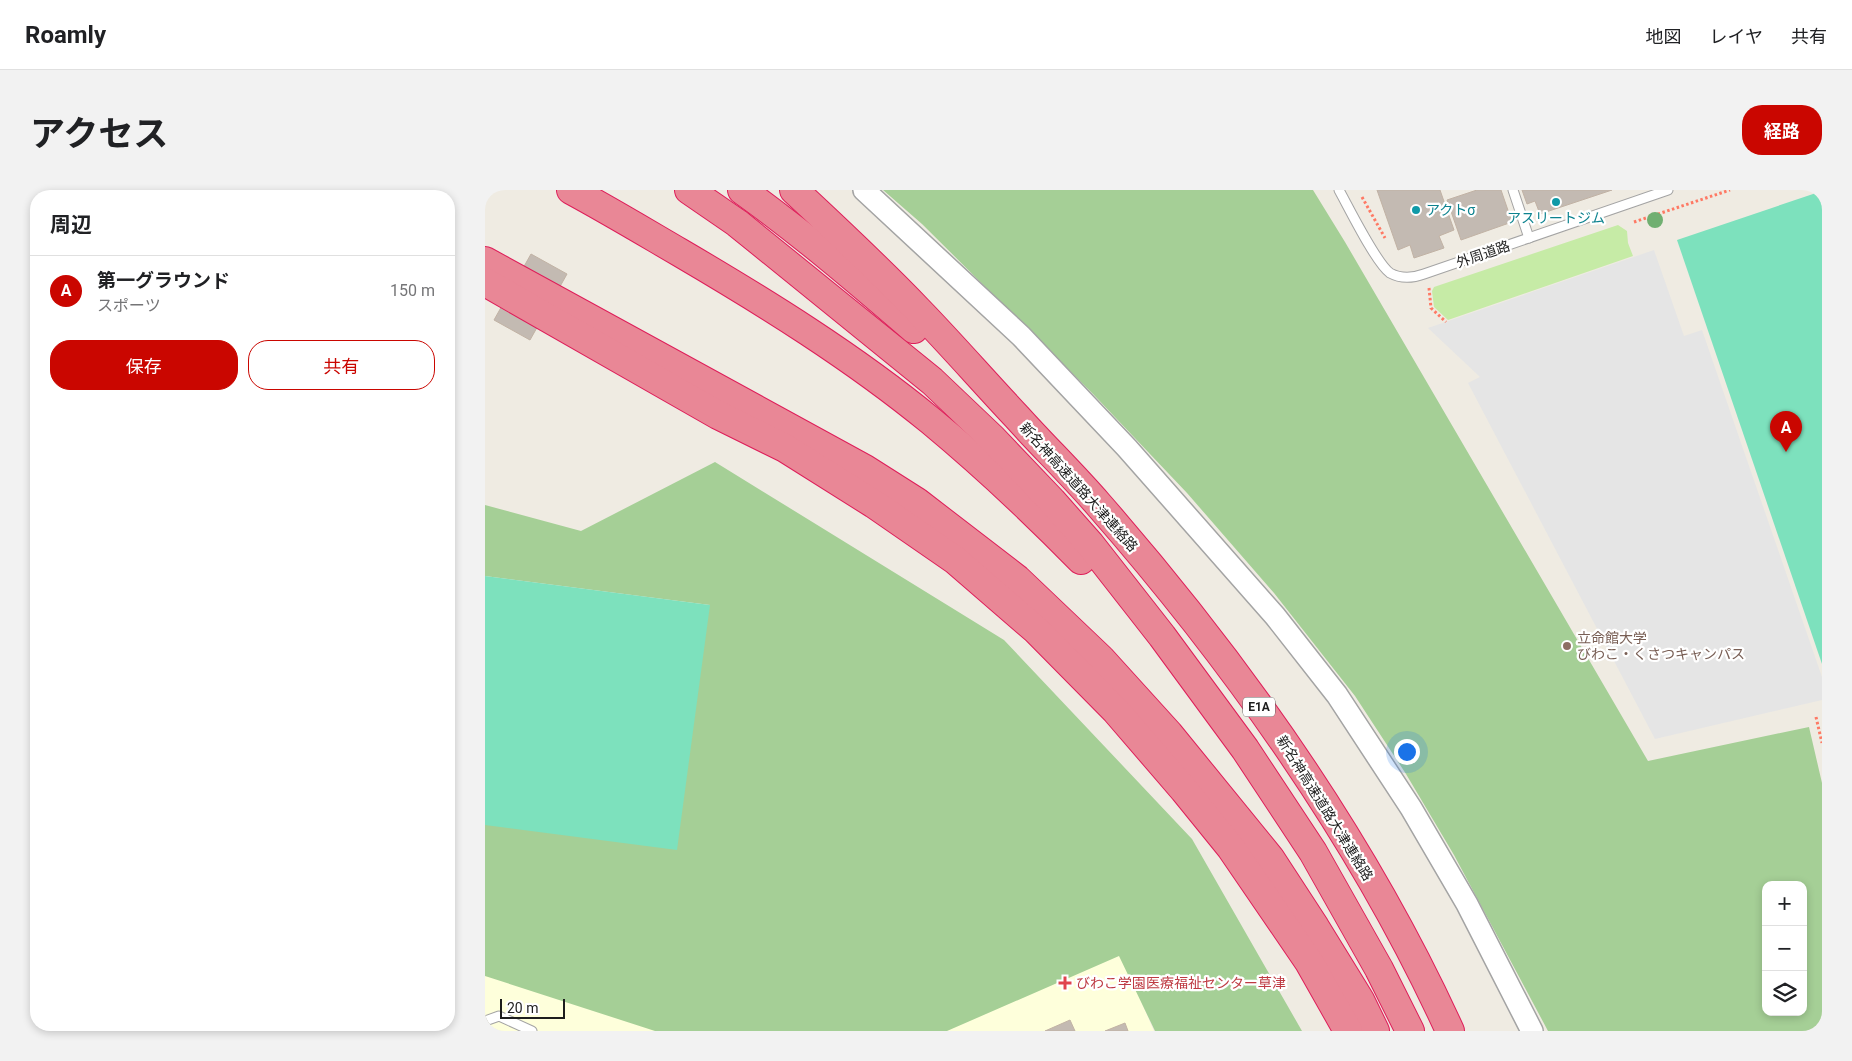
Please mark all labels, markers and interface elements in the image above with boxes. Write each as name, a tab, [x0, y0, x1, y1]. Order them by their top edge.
text: Roamly	[25, 21, 106, 49]
text: 地図	[1646, 26, 1682, 47]
text: レイヤ	[1710, 26, 1763, 47]
text: 共有	[1791, 26, 1827, 47]
button: 経路	[1742, 105, 1822, 155]
text: アクセス	[30, 114, 168, 155]
marker: アスリートジム	[1550, 196, 1562, 208]
place label: アクトσ	[1426, 202, 1475, 218]
marker: アクトσ	[1410, 204, 1422, 216]
place label: アスリートジム	[1507, 210, 1605, 226]
text: 周辺	[50, 213, 92, 237]
street label: 外周道路	[1454, 237, 1512, 271]
text: 第一グラウンド	[97, 269, 230, 292]
text: A	[61, 281, 71, 300]
text: 150 m	[390, 281, 435, 300]
text: スポーツ	[97, 296, 161, 315]
button: 保存	[50, 340, 238, 390]
button: 共有	[248, 340, 435, 390]
pin: A	[1770, 411, 1802, 452]
street label: 新名神高速道路大津連絡路	[1017, 419, 1141, 555]
place label: 立命館大学 びわこ・くさつキャンパス	[1577, 630, 1745, 662]
marker: 立命館大学 びわこ・くさつキャンパス	[1561, 640, 1573, 652]
road number: E1A	[1243, 698, 1275, 716]
street label: 新名神高速道路大津連絡路	[1274, 733, 1376, 883]
your location	[1394, 739, 1420, 765]
map controls	[1762, 881, 1807, 1016]
button: +	[1762, 881, 1807, 926]
button: −	[1762, 926, 1807, 971]
button: layers	[1762, 971, 1807, 1016]
place label: びわこ学園医療福祉センター草津	[1076, 975, 1286, 991]
marker: びわこ学園医療福祉センター草津	[1058, 976, 1072, 990]
scale bar	[500, 996, 565, 1019]
text: 20 m	[507, 1000, 539, 1016]

